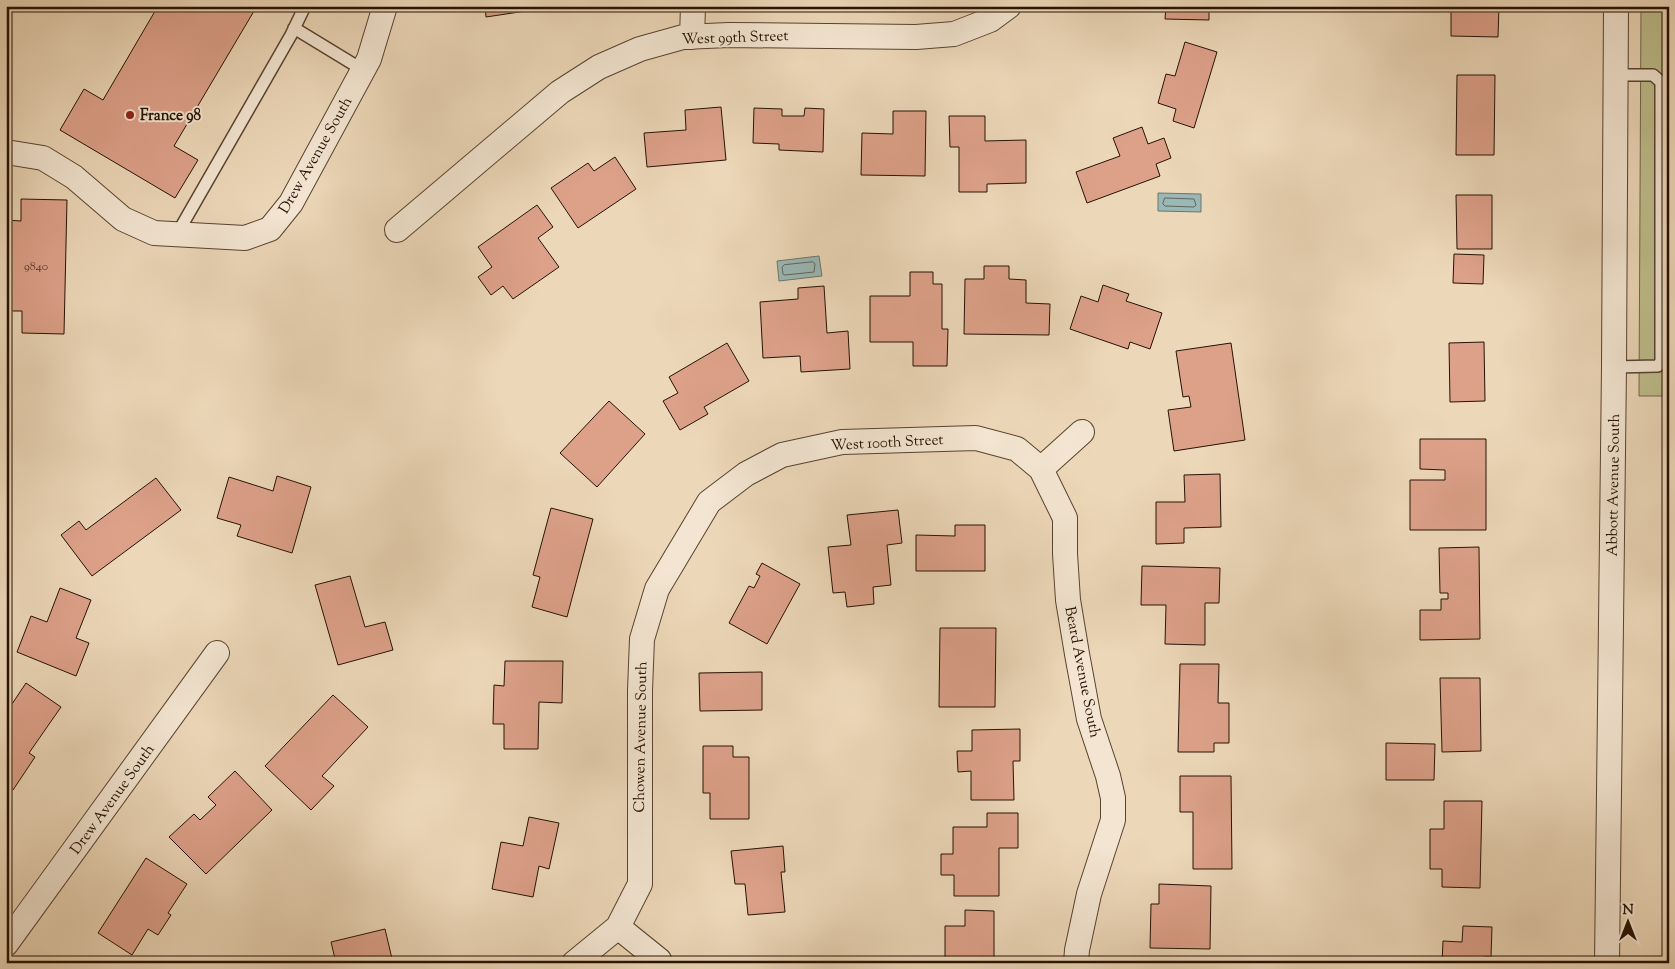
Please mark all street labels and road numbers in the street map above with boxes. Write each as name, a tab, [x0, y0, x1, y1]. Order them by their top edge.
street label: West 99th Street	[681, 26, 789, 51]
street label: Drew Avenue South	[274, 93, 358, 218]
street label: Abbott Avenue South	[1603, 413, 1626, 557]
street label: West 100th Street	[830, 430, 944, 457]
street label: Beard Avenue South	[1058, 605, 1105, 740]
street label: Chowen Avenue South	[630, 661, 653, 813]
street label: Drew Avenue South	[66, 740, 161, 859]

